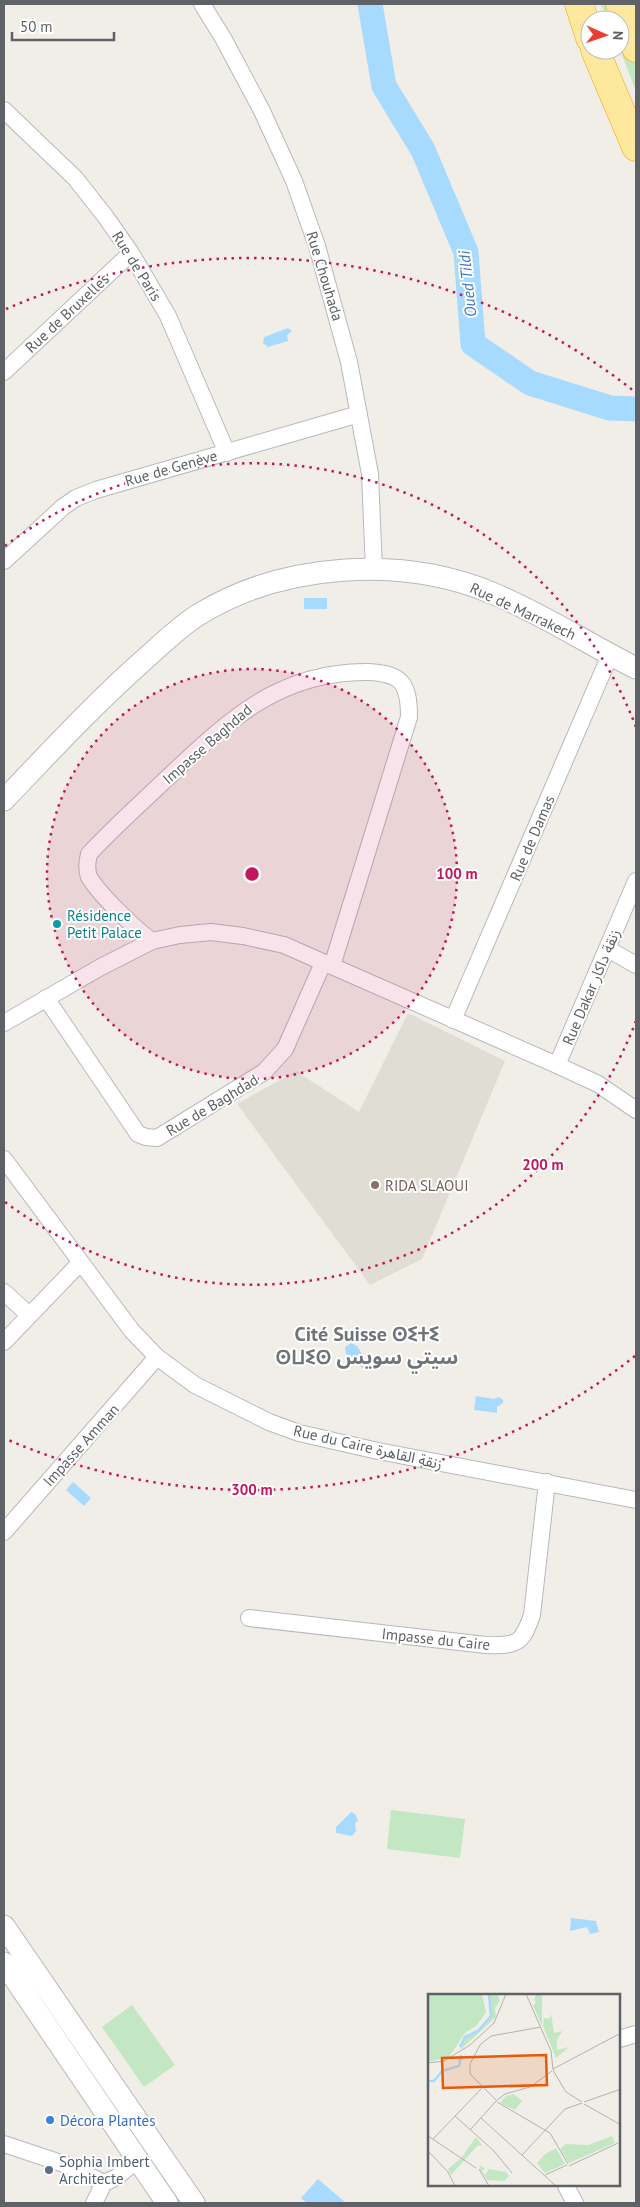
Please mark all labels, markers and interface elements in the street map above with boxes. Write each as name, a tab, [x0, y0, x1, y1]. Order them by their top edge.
scale bar	[12, 10, 115, 42]
north arrow	[580, 10, 630, 60]
text: 50 m	[20, 17, 53, 36]
text: N	[609, 31, 627, 40]
street label: Rue de Paris	[108, 228, 166, 304]
street label: Rue Chouhada	[302, 229, 348, 323]
water label: Oued Tildi	[453, 249, 480, 318]
street label: Rue de Bruxelles	[21, 269, 113, 357]
street label: Rue de Genève	[123, 446, 219, 490]
street label: Rue de Marrakech	[467, 578, 579, 644]
street label: Impasse Baghdad	[158, 700, 256, 788]
street label: Rue de Damas	[505, 792, 559, 884]
text: 100 m	[436, 864, 478, 883]
centre of rings	[243, 865, 261, 883]
place label: Résidence Petit Palace	[67, 906, 142, 942]
marker: Résidence Petit Palace	[51, 918, 63, 930]
street label: Rue Dakar زنقة داكار	[558, 926, 624, 1048]
street label: Rue de Baghdad	[162, 1070, 262, 1140]
text: 200 m	[522, 1155, 564, 1174]
place label: RIDA SLAOUI	[385, 1176, 469, 1195]
marker: RIDA SLAOUI	[369, 1179, 381, 1191]
district label: Cité Suisse ⵙⵉⵜⵉ ⵙⵡⵉⵙ سيتي سويس	[276, 1321, 458, 1374]
street label: Impasse Amman	[39, 1400, 123, 1490]
street label: Rue du Caire زنقة القاهرة	[292, 1421, 444, 1473]
text: 300 m	[231, 1480, 273, 1499]
street label: Impasse du Caire	[381, 1624, 491, 1654]
inset map	[428, 1994, 620, 2187]
place label: Décora Plantes	[60, 2111, 156, 2130]
marker: Décora Plantes	[44, 2114, 56, 2126]
place label: Sophia Imbert Architecte	[59, 2152, 150, 2188]
marker: Sophia Imbert Architecte	[43, 2164, 55, 2176]

